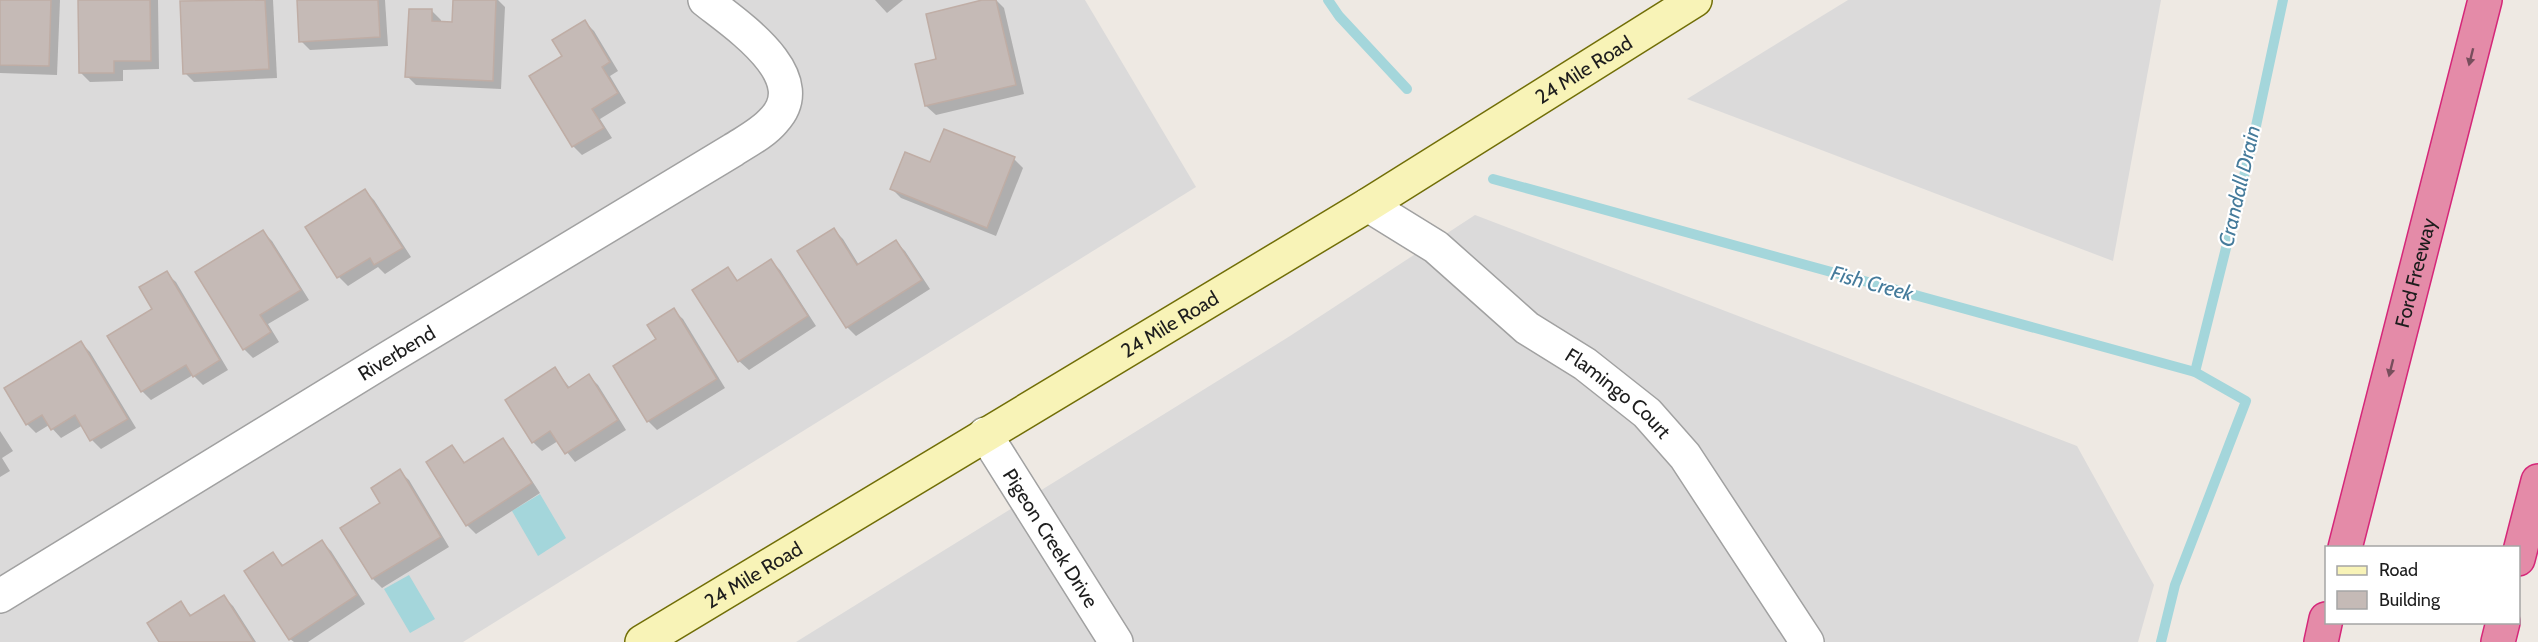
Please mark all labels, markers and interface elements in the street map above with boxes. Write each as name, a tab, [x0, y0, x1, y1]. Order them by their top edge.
street label: 24 Mile Road	[1531, 30, 1637, 109]
one-way arrow	[2465, 47, 2475, 66]
water label: Crandall Drain	[2213, 123, 2265, 249]
street label: Ford Freeway	[2390, 216, 2441, 330]
water label: Fish Creek	[1828, 260, 1917, 306]
street label: 24 Mile Road	[1117, 286, 1223, 363]
street label: Riverbend	[353, 321, 440, 386]
street label: Flamingo Court	[1561, 343, 1676, 444]
one-way arrow	[2386, 359, 2395, 377]
street label: Pigeon Creek Drive	[998, 464, 1103, 612]
street label: 24 Mile Road	[700, 536, 807, 614]
legend	[2325, 546, 2520, 624]
text: Road	[2379, 559, 2418, 581]
text: Building	[2379, 589, 2441, 611]

